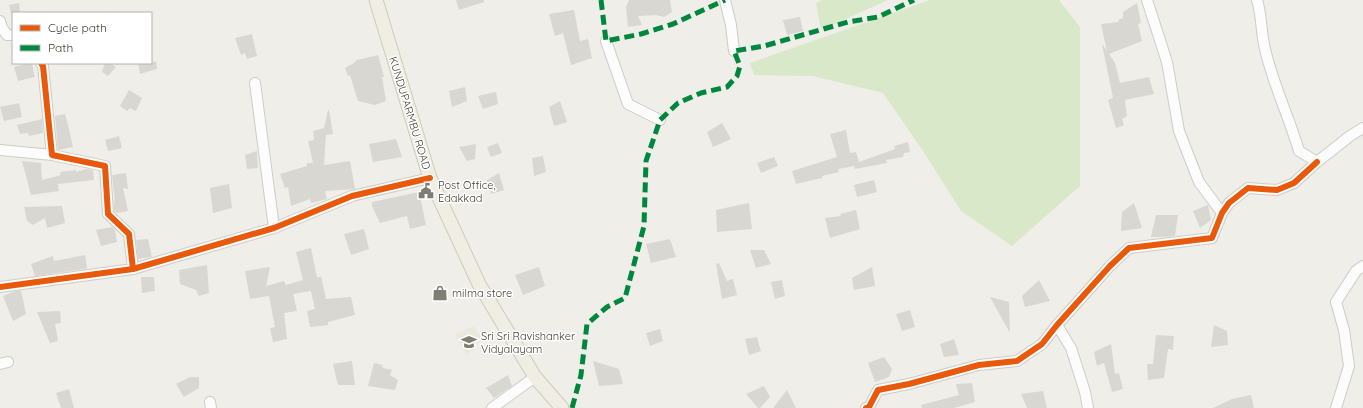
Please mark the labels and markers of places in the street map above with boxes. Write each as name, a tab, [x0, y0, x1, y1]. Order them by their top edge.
place label: Post Office, Edakkad	[438, 178, 496, 205]
public building icon: Post Office, Edakkad	[417, 182, 435, 200]
shop icon: milma store	[431, 284, 449, 302]
place label: milma store	[452, 286, 512, 300]
place label: Sri Sri Ravishanker Vidyalayam	[481, 329, 576, 356]
school or university icon: Sri Sri Ravishanker Vidyalayam	[460, 333, 478, 351]

